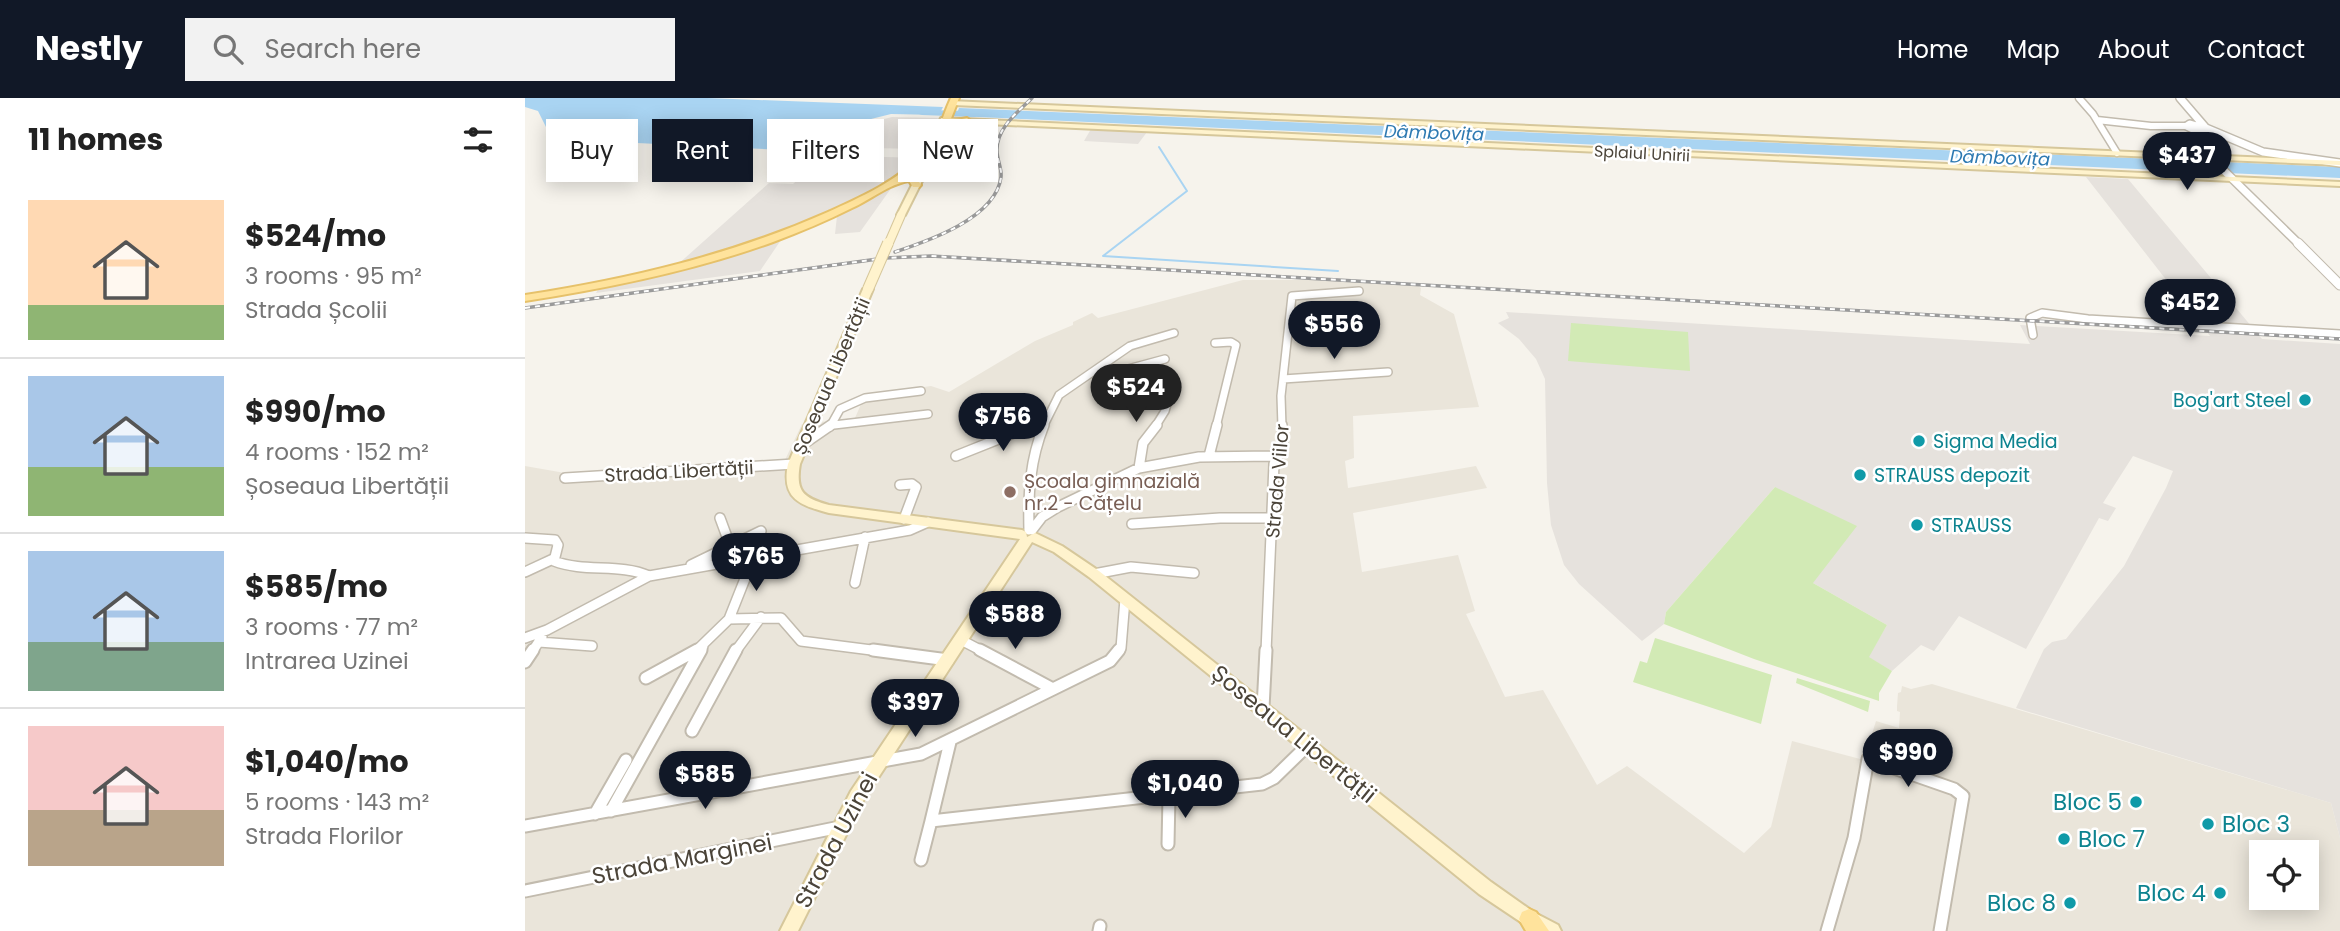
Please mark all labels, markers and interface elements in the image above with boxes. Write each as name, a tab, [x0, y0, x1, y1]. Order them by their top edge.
search box	[185, 18, 675, 81]
text: Nestly	[35, 25, 143, 72]
icon: search	[209, 30, 247, 68]
text: Search here	[265, 31, 421, 67]
text: Home	[1897, 33, 1969, 66]
text: Map	[2007, 33, 2060, 66]
text: About	[2098, 33, 2169, 66]
text: Contact	[2207, 33, 2305, 66]
text: 11 homes	[28, 118, 163, 161]
water label: Dâmbovița	[1383, 118, 1485, 147]
chip: Buy	[546, 119, 638, 182]
chip: Rent	[652, 119, 753, 182]
chip: Filters	[767, 119, 884, 182]
chip: New	[898, 119, 998, 182]
icon: filters	[459, 121, 497, 159]
pin: $437	[2146, 132, 2228, 192]
street label: Splaiul Unirii	[1593, 139, 1691, 168]
text: $437	[2159, 139, 2215, 171]
water label: Dâmbovița	[1949, 143, 2051, 172]
text: $524/mo	[245, 214, 386, 257]
icon: home	[84, 228, 168, 312]
text: 3 rooms · 95 m²	[245, 260, 422, 292]
pin: $452	[2149, 280, 2231, 339]
text: $452	[2161, 286, 2219, 318]
street label: Șoseaua Libertății	[786, 293, 877, 459]
text: Strada Școlii	[245, 294, 387, 326]
pin: $556	[1293, 302, 1375, 361]
text: $556	[1304, 308, 1364, 340]
pin: $524	[1095, 364, 1177, 424]
text: $524	[1107, 371, 1165, 403]
place label: Bog'art Steel	[2173, 387, 2291, 414]
text: $990/mo	[245, 390, 386, 433]
marker: Bog'art Steel	[2297, 392, 2313, 408]
pin: $756	[962, 394, 1044, 453]
text: $756	[974, 400, 1032, 432]
icon: home	[84, 404, 168, 488]
street label: Strada Viilor	[1259, 423, 1296, 539]
place label: Sigma Media	[1933, 428, 2058, 455]
marker: Sigma Media	[1911, 433, 1927, 449]
text: 4 rooms · 152 m²	[245, 436, 429, 468]
street label: Strada Libertății	[604, 454, 754, 489]
place label: STRAUSS depozit	[1874, 462, 2030, 489]
marker: STRAUSS depozit	[1852, 467, 1868, 483]
place label: Școala gimnazială nr.2 - Cățelu	[1024, 468, 1200, 517]
text: Șoseaua Libertății	[245, 470, 449, 502]
marker: Școala gimnazială nr.2 - Cățelu	[1002, 484, 1018, 500]
place label: STRAUSS	[1931, 512, 2012, 539]
marker: STRAUSS	[1909, 517, 1925, 533]
pin: $765	[715, 533, 797, 593]
text: $765	[727, 540, 785, 572]
text: $585/mo	[245, 565, 388, 608]
icon: home	[84, 579, 168, 663]
pin: $588	[974, 592, 1056, 651]
text: $588	[985, 598, 1045, 630]
text: 3 rooms · 77 m²	[245, 611, 418, 643]
text: Intrarea Uzinei	[245, 645, 409, 677]
street label: Șoseaua Libertății	[1205, 657, 1383, 811]
pin: $397	[874, 680, 956, 739]
text: $397	[887, 686, 943, 718]
pin: $990	[1867, 730, 1949, 789]
text: $990	[1879, 736, 1937, 768]
text: $1,040/mo	[245, 740, 409, 783]
pin: $585	[664, 752, 746, 811]
icon: home	[84, 754, 168, 838]
text: $585	[675, 758, 735, 790]
pin: $1,040	[1128, 760, 1242, 820]
street label: Strada Uzinei	[787, 766, 885, 914]
text: $1,040	[1147, 767, 1223, 799]
text: 5 rooms · 143 m²	[245, 786, 429, 818]
place label: Bloc 5	[2053, 786, 2122, 818]
marker: Bloc 5	[2128, 794, 2144, 810]
place label: Bloc 3	[2222, 808, 2290, 840]
marker: Bloc 3	[2200, 816, 2216, 832]
text: Strada Florilor	[245, 820, 403, 852]
place label: Bloc 7	[2078, 823, 2145, 855]
street label: Strada Marginei	[589, 826, 775, 892]
marker: Bloc 7	[2056, 831, 2072, 847]
map controls	[2249, 840, 2319, 910]
button: locate	[2249, 840, 2319, 910]
place label: Bloc 4	[2137, 877, 2206, 909]
marker: Bloc 4	[2212, 885, 2228, 901]
place label: Bloc 8	[1987, 887, 2056, 919]
marker: Bloc 8	[2062, 895, 2078, 911]

